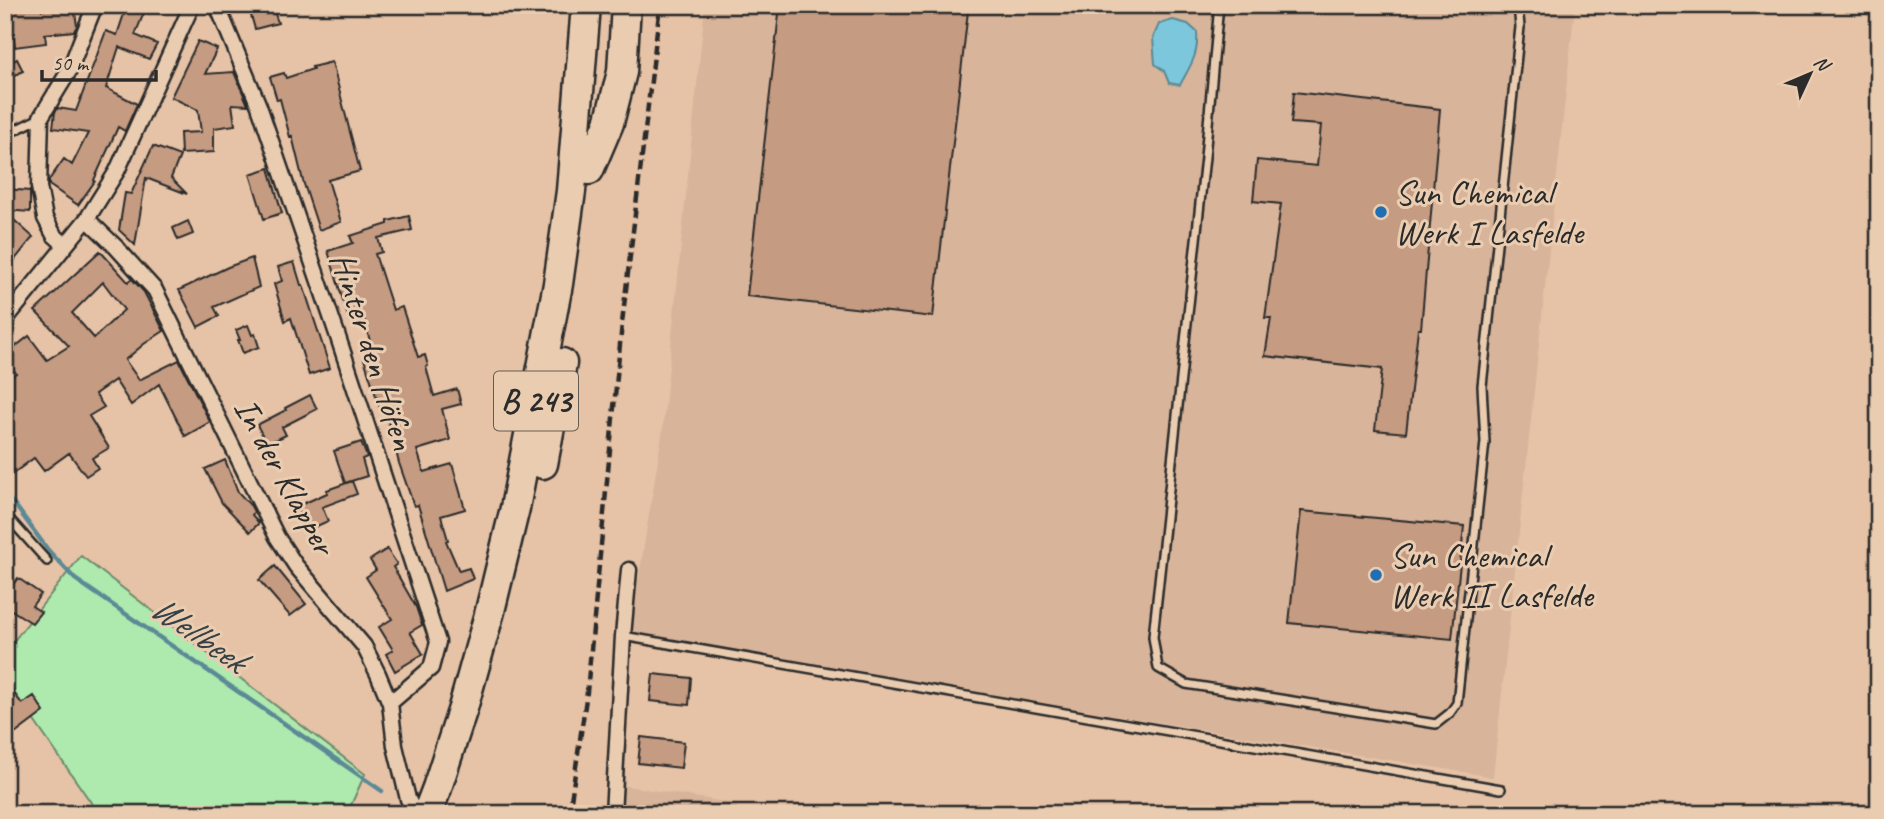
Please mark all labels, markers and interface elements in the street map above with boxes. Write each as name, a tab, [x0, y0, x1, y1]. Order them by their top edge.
scale bar	[42, 38, 156, 82]
north arrow	[1776, 38, 1846, 108]
text: 50 m	[52, 50, 90, 76]
text: N	[1809, 50, 1836, 78]
place label: Sun Chemical Werk I Lasfelde	[1395, 170, 1586, 255]
marker: Sun Chemical Werk I Lasfelde	[1373, 204, 1389, 220]
street label: Hinter den Höfen	[320, 247, 426, 456]
road number: B 243	[494, 372, 578, 430]
street label: In der Klapper	[224, 390, 348, 565]
place label: Sun Chemical Werk II Lasfelde	[1390, 533, 1595, 618]
marker: Sun Chemical Werk II Lasfelde	[1368, 567, 1384, 583]
water label: Wellbeek	[142, 583, 261, 686]

